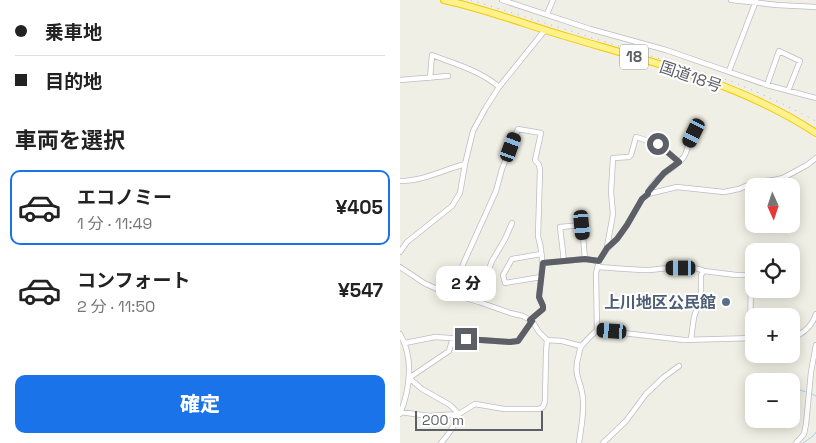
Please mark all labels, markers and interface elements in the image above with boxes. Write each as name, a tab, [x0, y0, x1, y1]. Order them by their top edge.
text: 乗車地	[45, 20, 102, 45]
road number: 18	[620, 44, 648, 70]
street label: 国道18号	[657, 56, 725, 97]
text: 目的地	[45, 69, 102, 94]
car	[680, 116, 707, 150]
text: 車両を選択	[15, 126, 125, 154]
car	[498, 130, 523, 164]
route start	[647, 133, 669, 155]
north arrow	[745, 178, 800, 232]
map controls	[745, 178, 800, 428]
icon: car	[17, 185, 62, 230]
text: エコノミー	[77, 185, 172, 210]
text: ¥405	[335, 195, 383, 220]
car	[573, 209, 590, 241]
text: 1 分 · 11:49	[77, 213, 152, 234]
button: locate	[745, 243, 800, 298]
car	[666, 261, 696, 276]
callout: 2 分	[436, 266, 496, 302]
icon: car	[17, 268, 62, 313]
text: コンフォート	[77, 268, 190, 293]
text: 2 分	[451, 273, 481, 294]
text: ¥547	[338, 278, 383, 303]
place label: 上川地区公民館	[604, 292, 716, 313]
text: 2 分 · 11:50	[77, 296, 155, 317]
marker: 上川地区公民館	[720, 296, 732, 308]
button: +	[745, 308, 800, 363]
car	[596, 322, 627, 340]
route end	[455, 328, 477, 350]
button: −	[745, 373, 800, 428]
button: 確定	[15, 375, 385, 433]
scale bar	[415, 408, 542, 431]
text: 200 m	[422, 411, 464, 429]

